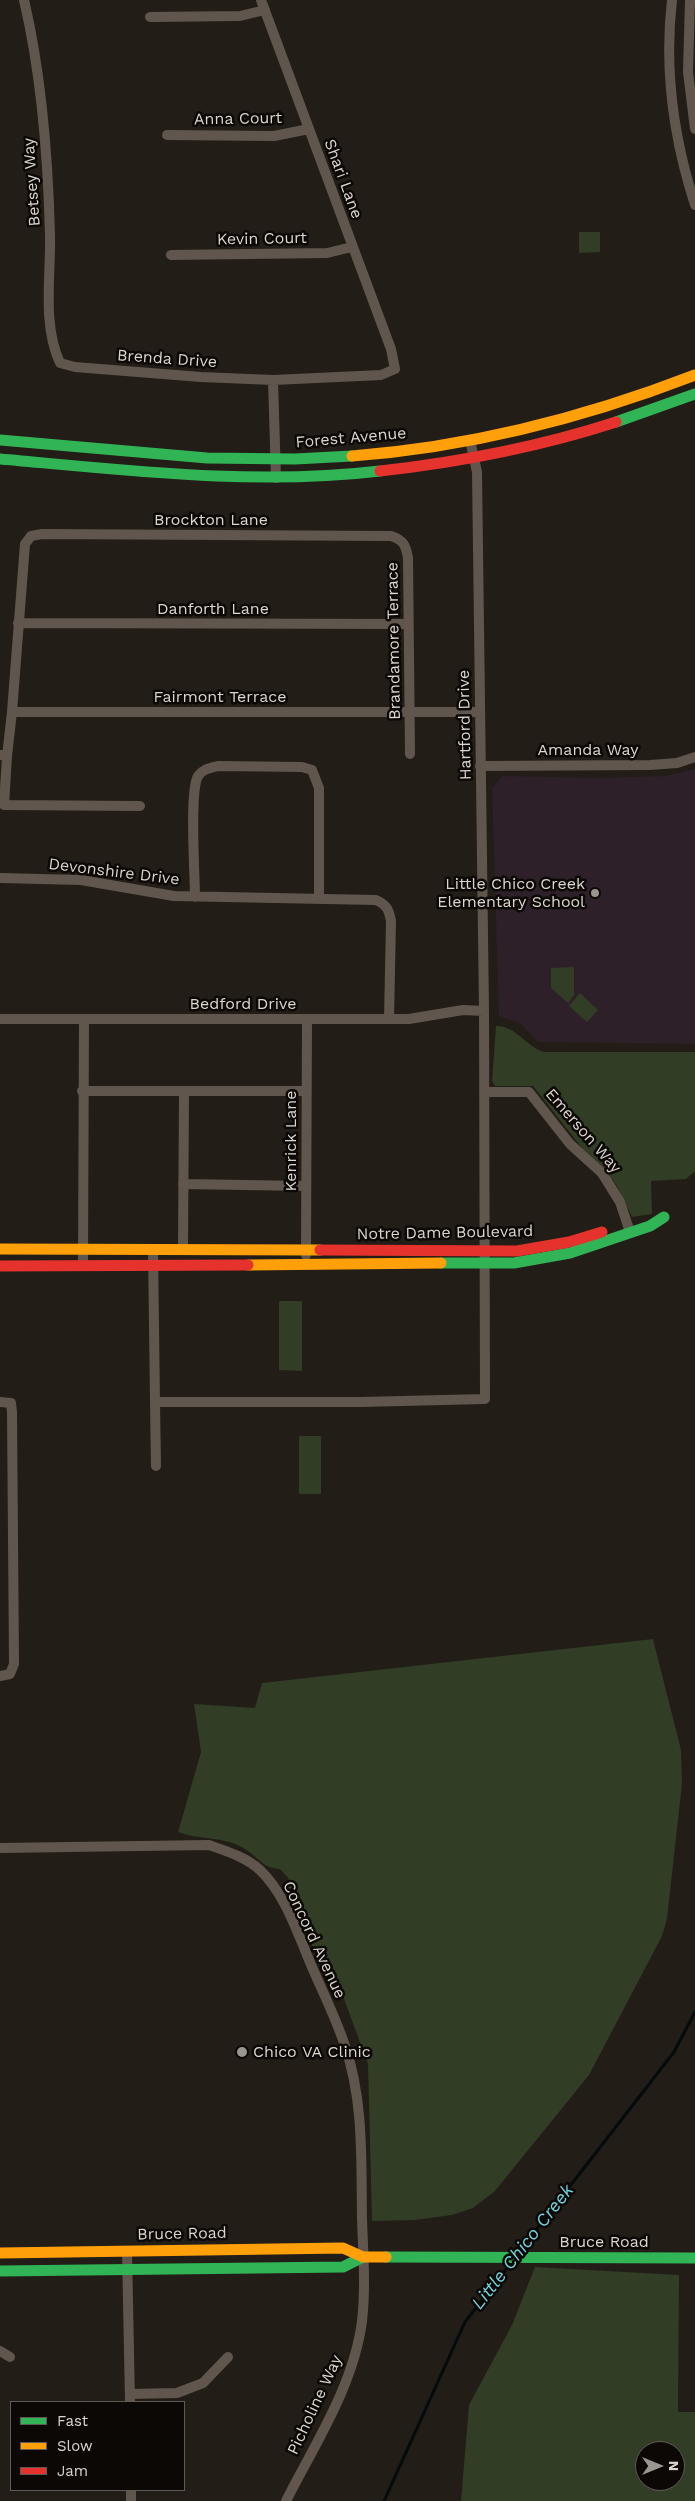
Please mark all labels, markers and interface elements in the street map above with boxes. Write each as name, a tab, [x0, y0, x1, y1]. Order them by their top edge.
street label: Anna Court	[194, 109, 282, 129]
street label: Betsey Way	[19, 137, 45, 227]
street label: Shari Lane	[320, 137, 366, 221]
street label: Kevin Court	[217, 229, 307, 249]
street label: Brenda Drive	[116, 346, 218, 372]
street label: Forest Avenue	[295, 424, 407, 452]
street label: Brockton Lane	[154, 510, 268, 530]
street label: Brandamore Terrace	[383, 562, 405, 720]
street label: Danforth Lane	[157, 599, 269, 619]
street label: Hartford Drive	[454, 670, 476, 780]
street label: Fairmont Terrace	[154, 687, 286, 707]
street label: Amanda Way	[538, 740, 638, 760]
street label: Devonshire Drive	[47, 854, 181, 890]
place label: Little Chico Creek Elementary School	[437, 874, 585, 912]
marker: Little Chico Creek Elementary School	[589, 887, 601, 899]
street label: Bedford Drive	[190, 994, 296, 1014]
street label: Emerson Way	[541, 1085, 625, 1177]
street label: Kenrick Lane	[281, 1091, 301, 1191]
street label: Notre Dame Boulevard	[357, 1222, 533, 1244]
street label: Concord Avenue	[278, 1878, 350, 2002]
place label: Chico VA Clinic	[253, 2042, 371, 2062]
marker: Chico VA Clinic	[235, 2045, 249, 2059]
water label: Little Chico Creek	[467, 2180, 579, 2314]
street label: Bruce Road	[137, 2224, 227, 2244]
street label: Bruce Road	[559, 2232, 649, 2252]
street label: Picholine Way	[284, 2352, 346, 2458]
legend	[10, 2401, 185, 2491]
text: Fast	[57, 2412, 88, 2430]
text: Slow	[57, 2437, 93, 2455]
north arrow	[635, 2441, 685, 2491]
text: N	[666, 2461, 682, 2471]
text: Jam	[57, 2462, 88, 2480]

